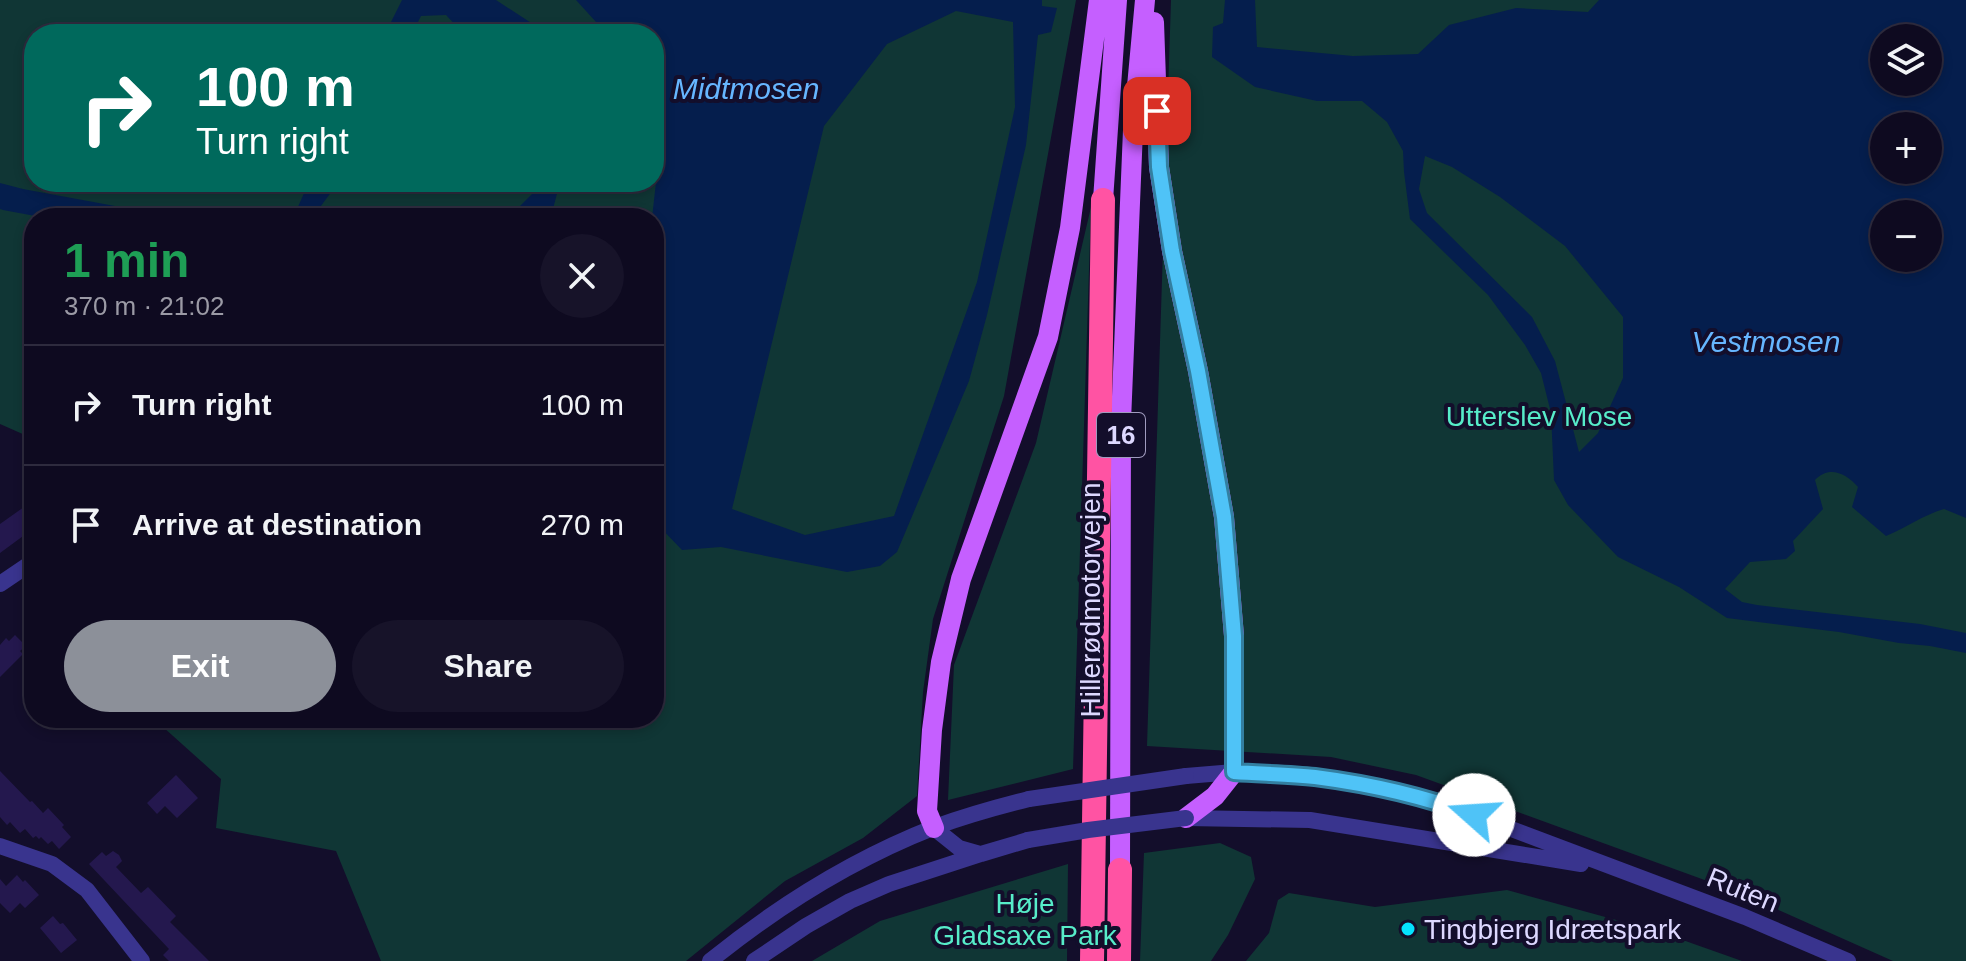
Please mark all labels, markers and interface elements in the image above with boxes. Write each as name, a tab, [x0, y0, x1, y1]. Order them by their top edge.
map controls	[1870, 24, 1942, 272]
button: layers	[1870, 24, 1942, 96]
text: 100 m	[196, 55, 355, 118]
icon: right	[64, 56, 168, 160]
water label: Midtmosen	[673, 72, 819, 105]
pin	[1123, 77, 1191, 145]
icon: arrive	[1135, 89, 1179, 133]
button: +	[1870, 112, 1942, 184]
text: Turn right	[196, 121, 349, 162]
button: −	[1870, 200, 1942, 272]
text: 1 min	[64, 234, 189, 287]
button: close	[540, 234, 624, 318]
text: 370 m · 21:02	[64, 291, 224, 321]
water label: Vestmosen	[1692, 325, 1840, 358]
icon: right	[64, 383, 108, 427]
text: Turn right	[132, 388, 271, 421]
text: 100 m	[541, 388, 624, 421]
park label: Utterslev Mose	[1446, 401, 1632, 432]
road number: 16	[1097, 413, 1145, 457]
street label: Hillerødmotorvejen	[1075, 483, 1106, 717]
icon: arrive	[64, 503, 108, 547]
text: Arrive at destination	[132, 508, 422, 541]
text: 270 m	[541, 508, 624, 541]
button: Exit	[64, 620, 336, 712]
button: Share	[352, 620, 624, 712]
position arrow	[1432, 773, 1516, 857]
street label: Ruten	[1703, 862, 1783, 918]
park label: Høje Gladsaxe Park	[933, 888, 1118, 951]
place label: Tingbjerg Idrætspark	[1424, 914, 1682, 945]
marker: Tingbjerg Idrætspark	[1399, 920, 1417, 938]

